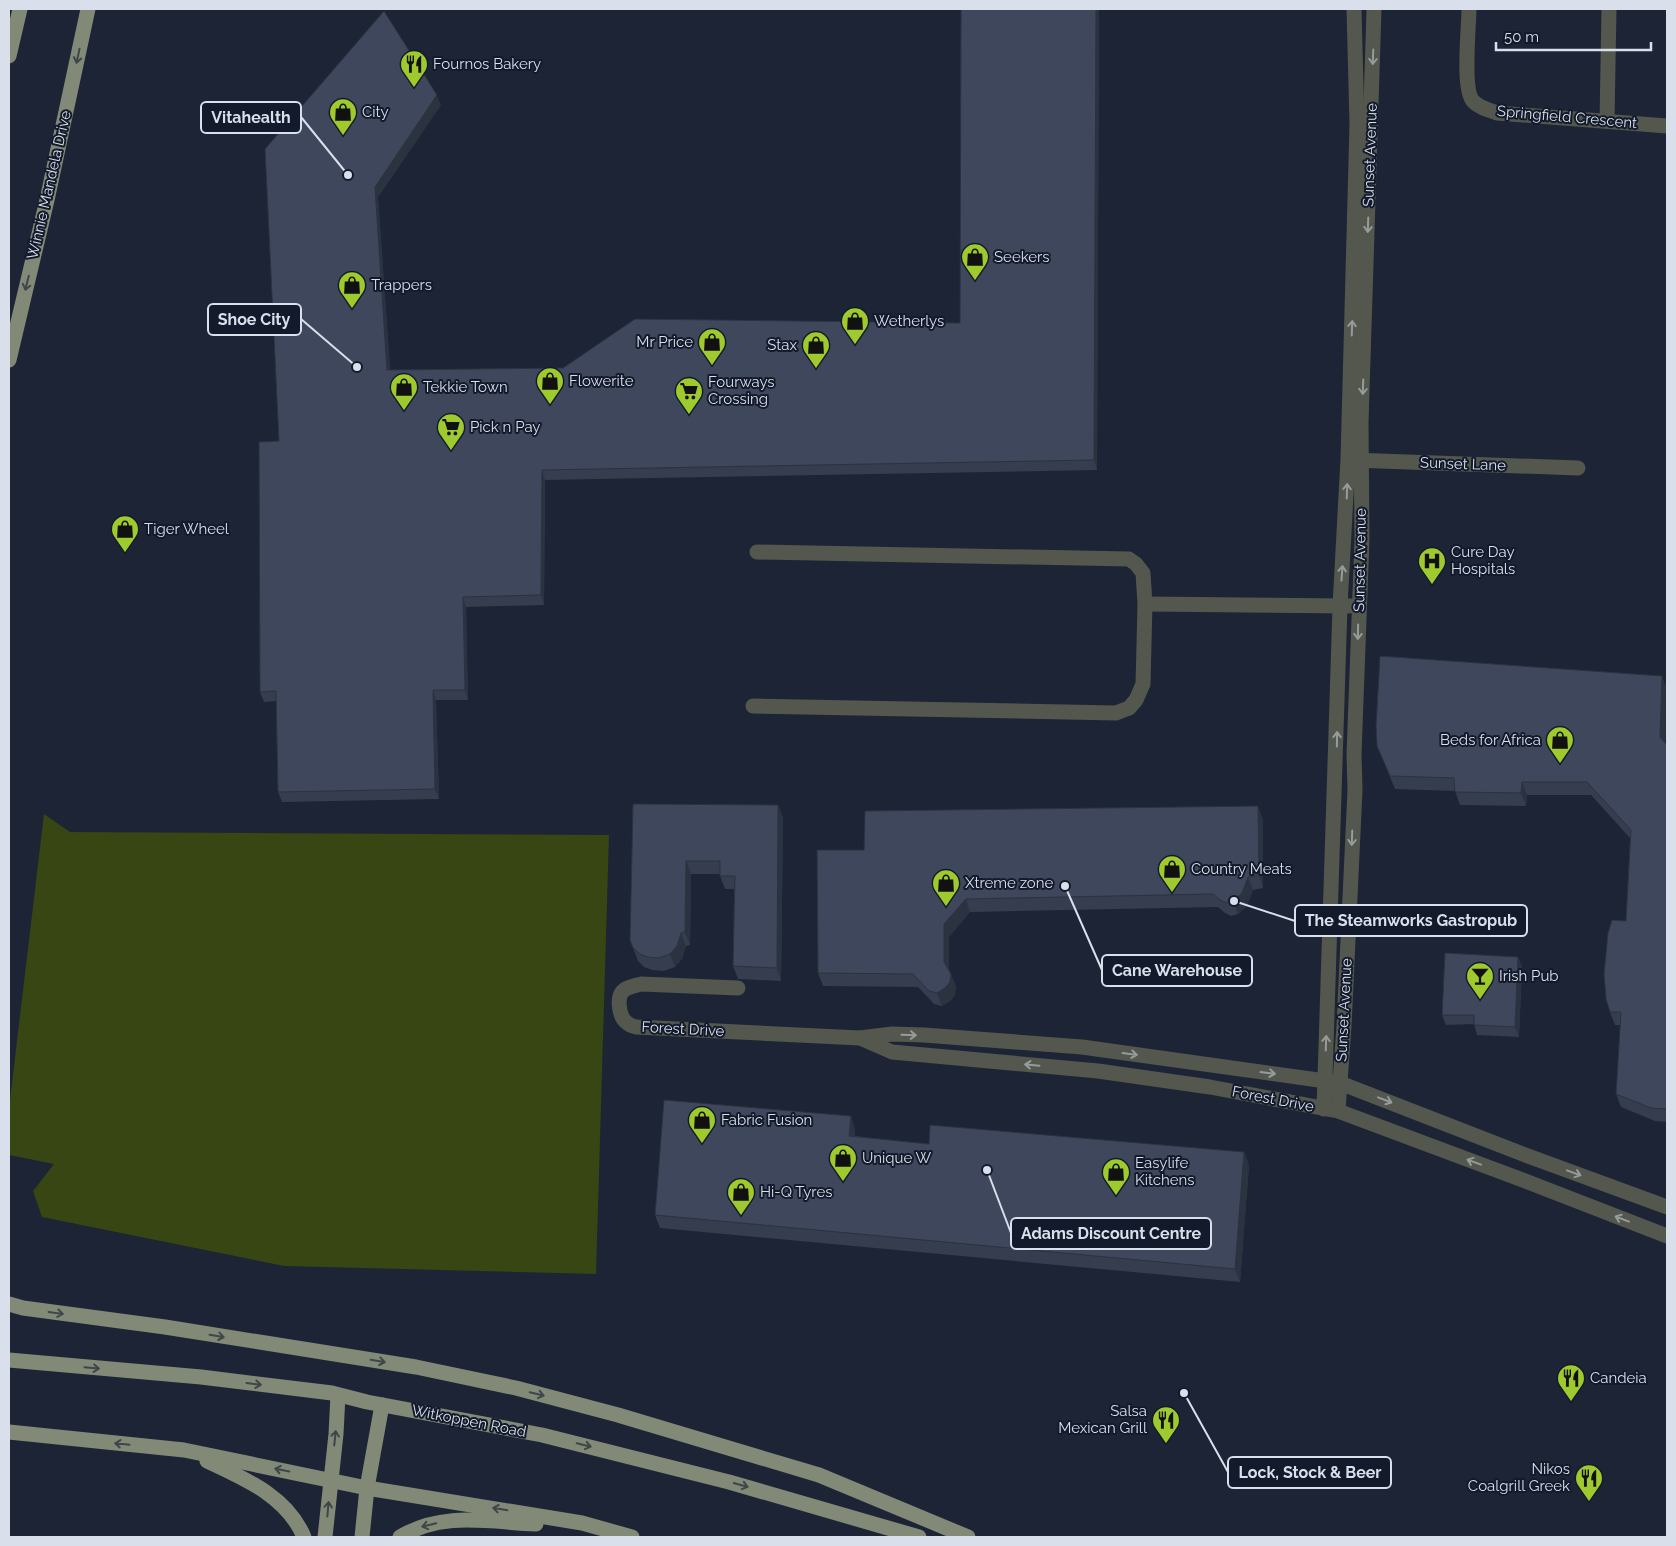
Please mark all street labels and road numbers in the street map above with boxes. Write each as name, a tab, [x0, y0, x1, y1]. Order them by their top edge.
street label: Springfield Crescent	[1496, 102, 1638, 132]
street label: Sunset Avenue	[1359, 103, 1381, 207]
street label: Winnie Mandela Drive	[23, 109, 75, 261]
street label: Sunset Lane	[1420, 454, 1507, 475]
street label: Sunset Avenue	[1350, 508, 1370, 612]
street label: Sunset Avenue	[1332, 958, 1356, 1062]
street label: Forest Drive	[641, 1018, 725, 1040]
street label: Forest Drive	[1231, 1082, 1316, 1116]
street label: Witkoppen Road	[410, 1401, 528, 1441]

